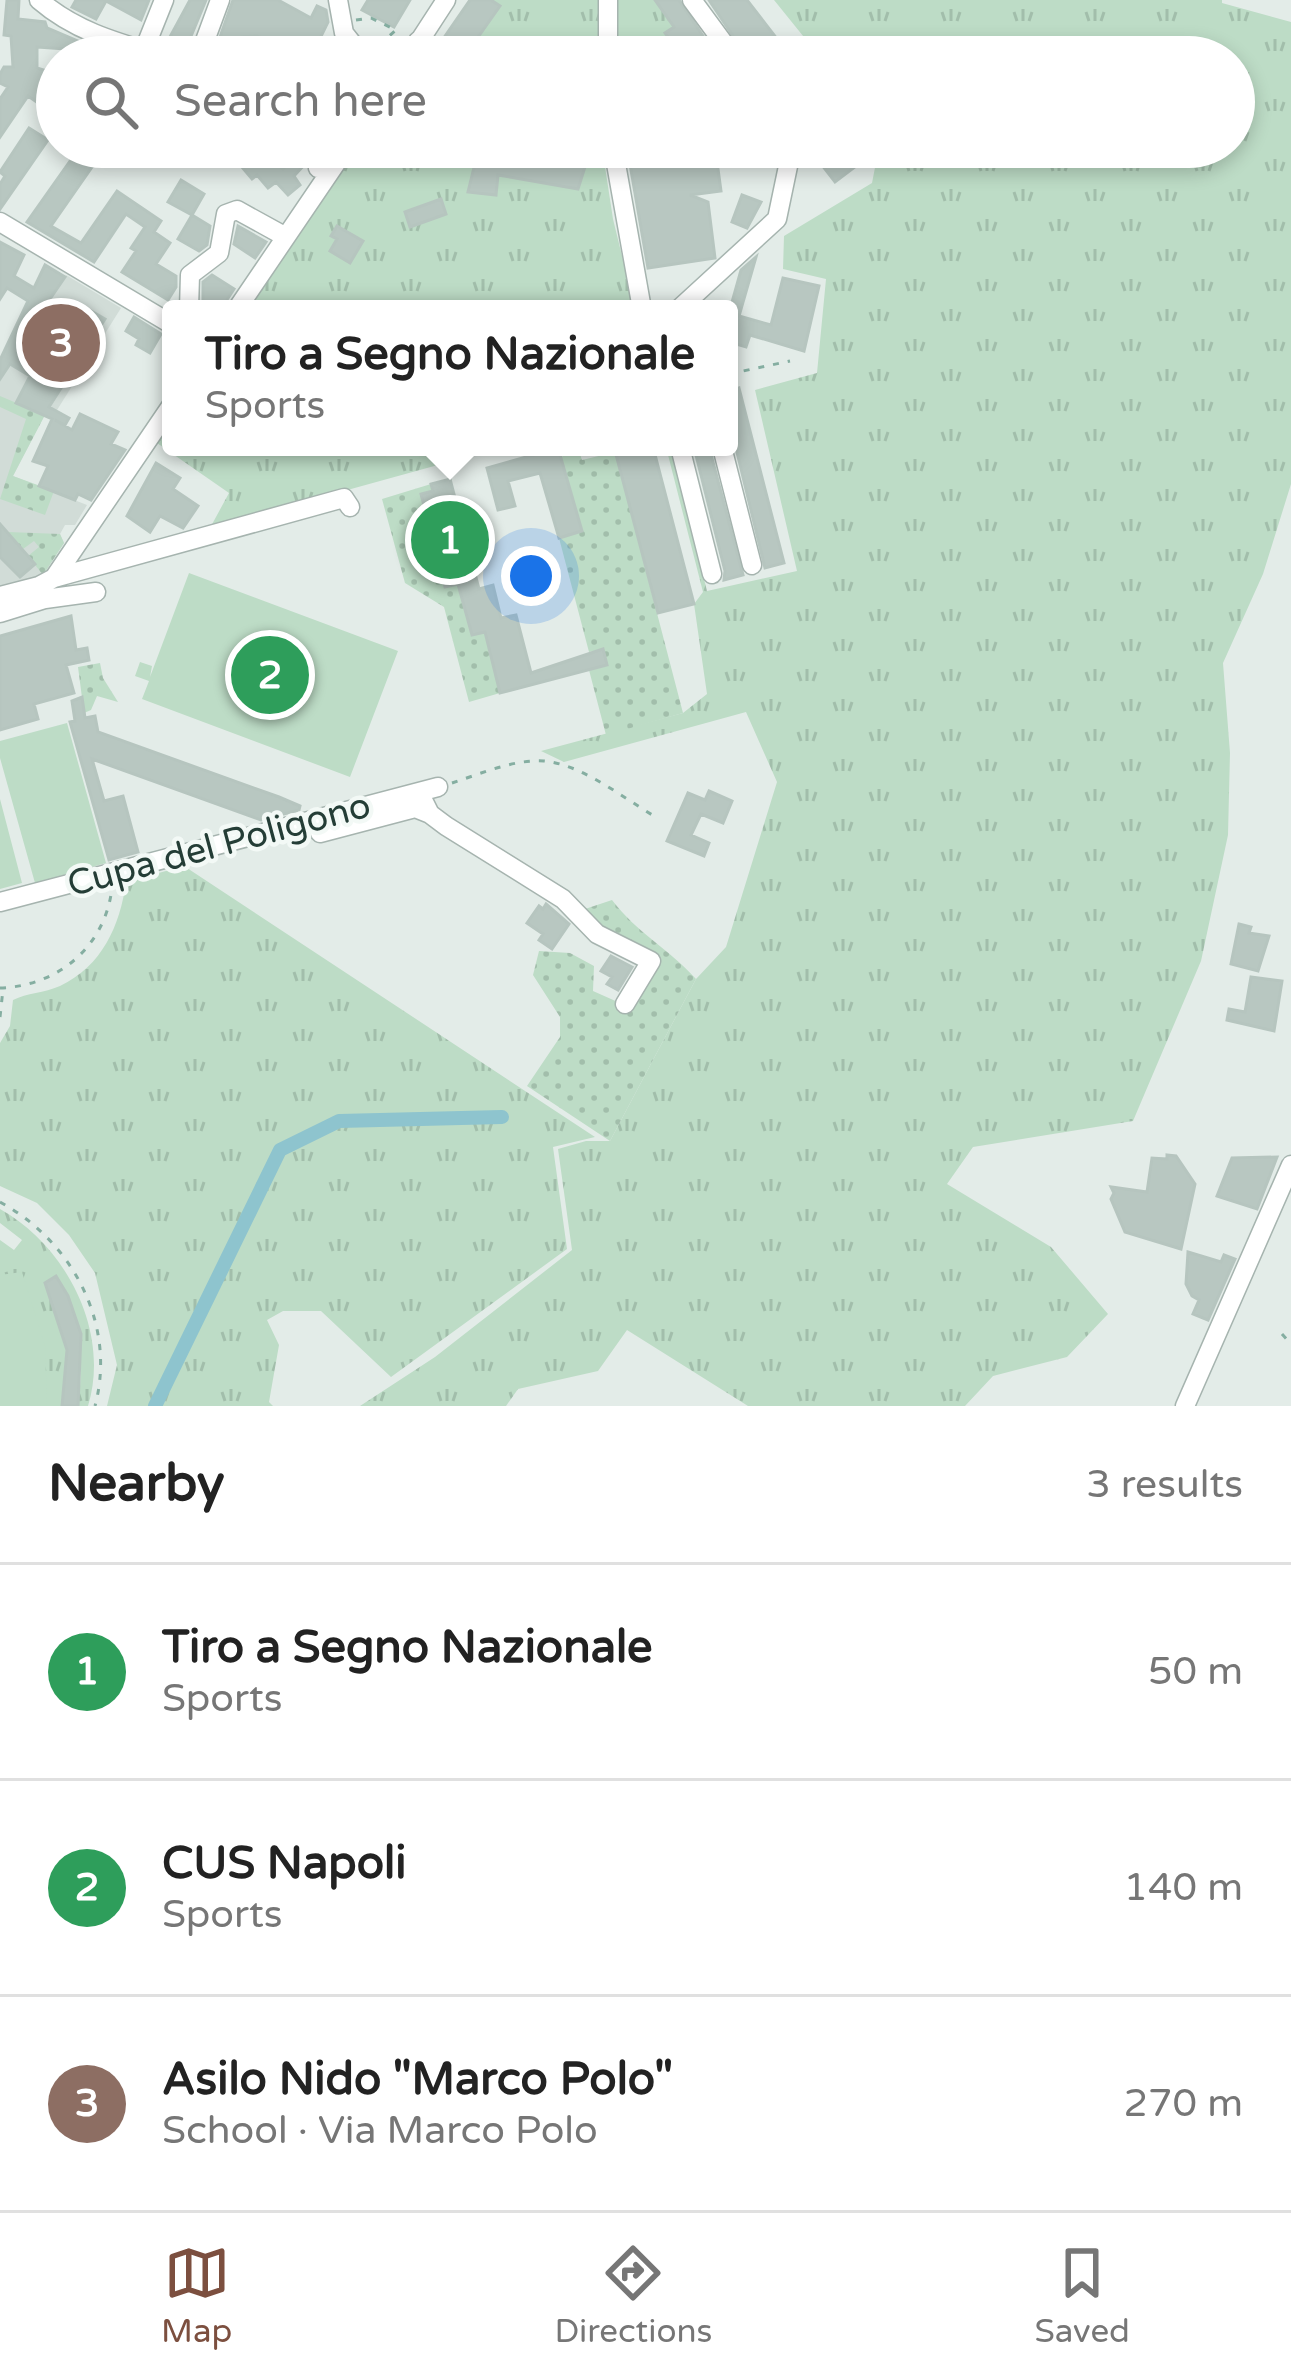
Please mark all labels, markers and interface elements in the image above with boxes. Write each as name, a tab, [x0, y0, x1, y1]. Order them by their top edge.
search box	[36, 36, 1255, 168]
icon: search	[78, 69, 144, 135]
text: Search here	[174, 75, 427, 129]
pin: 3	[22, 298, 100, 388]
popup	[162, 300, 738, 456]
text: Tiro a Segno Nazionale	[205, 328, 695, 382]
text: Sports	[205, 382, 325, 429]
pin: 1	[411, 495, 489, 585]
your location	[501, 546, 561, 606]
pin: 2	[231, 630, 309, 720]
street label: Cupa del Poligono	[63, 784, 375, 906]
text: Nearby	[48, 1453, 225, 1515]
text: 3 results	[1086, 1461, 1243, 1508]
text: Tiro a Segno Nazionale	[162, 1621, 653, 1675]
text: 1	[75, 1648, 99, 1695]
text: 50 m	[1148, 1648, 1243, 1695]
text: Sports	[162, 1675, 283, 1722]
text: CUS Napoli	[162, 1837, 406, 1891]
text: 2	[75, 1864, 99, 1911]
text: 140 m	[1124, 1864, 1243, 1911]
text: Sports	[162, 1891, 283, 1938]
text: Asilo Nido "Marco Polo"	[162, 2053, 673, 2107]
text: 3	[75, 2080, 99, 2127]
text: 270 m	[1124, 2080, 1243, 2127]
text: School · Via Marco Polo	[162, 2107, 598, 2154]
tab: Map	[161, 2240, 232, 2351]
tab: Directions	[554, 2240, 712, 2351]
tab: Saved	[1035, 2240, 1130, 2351]

